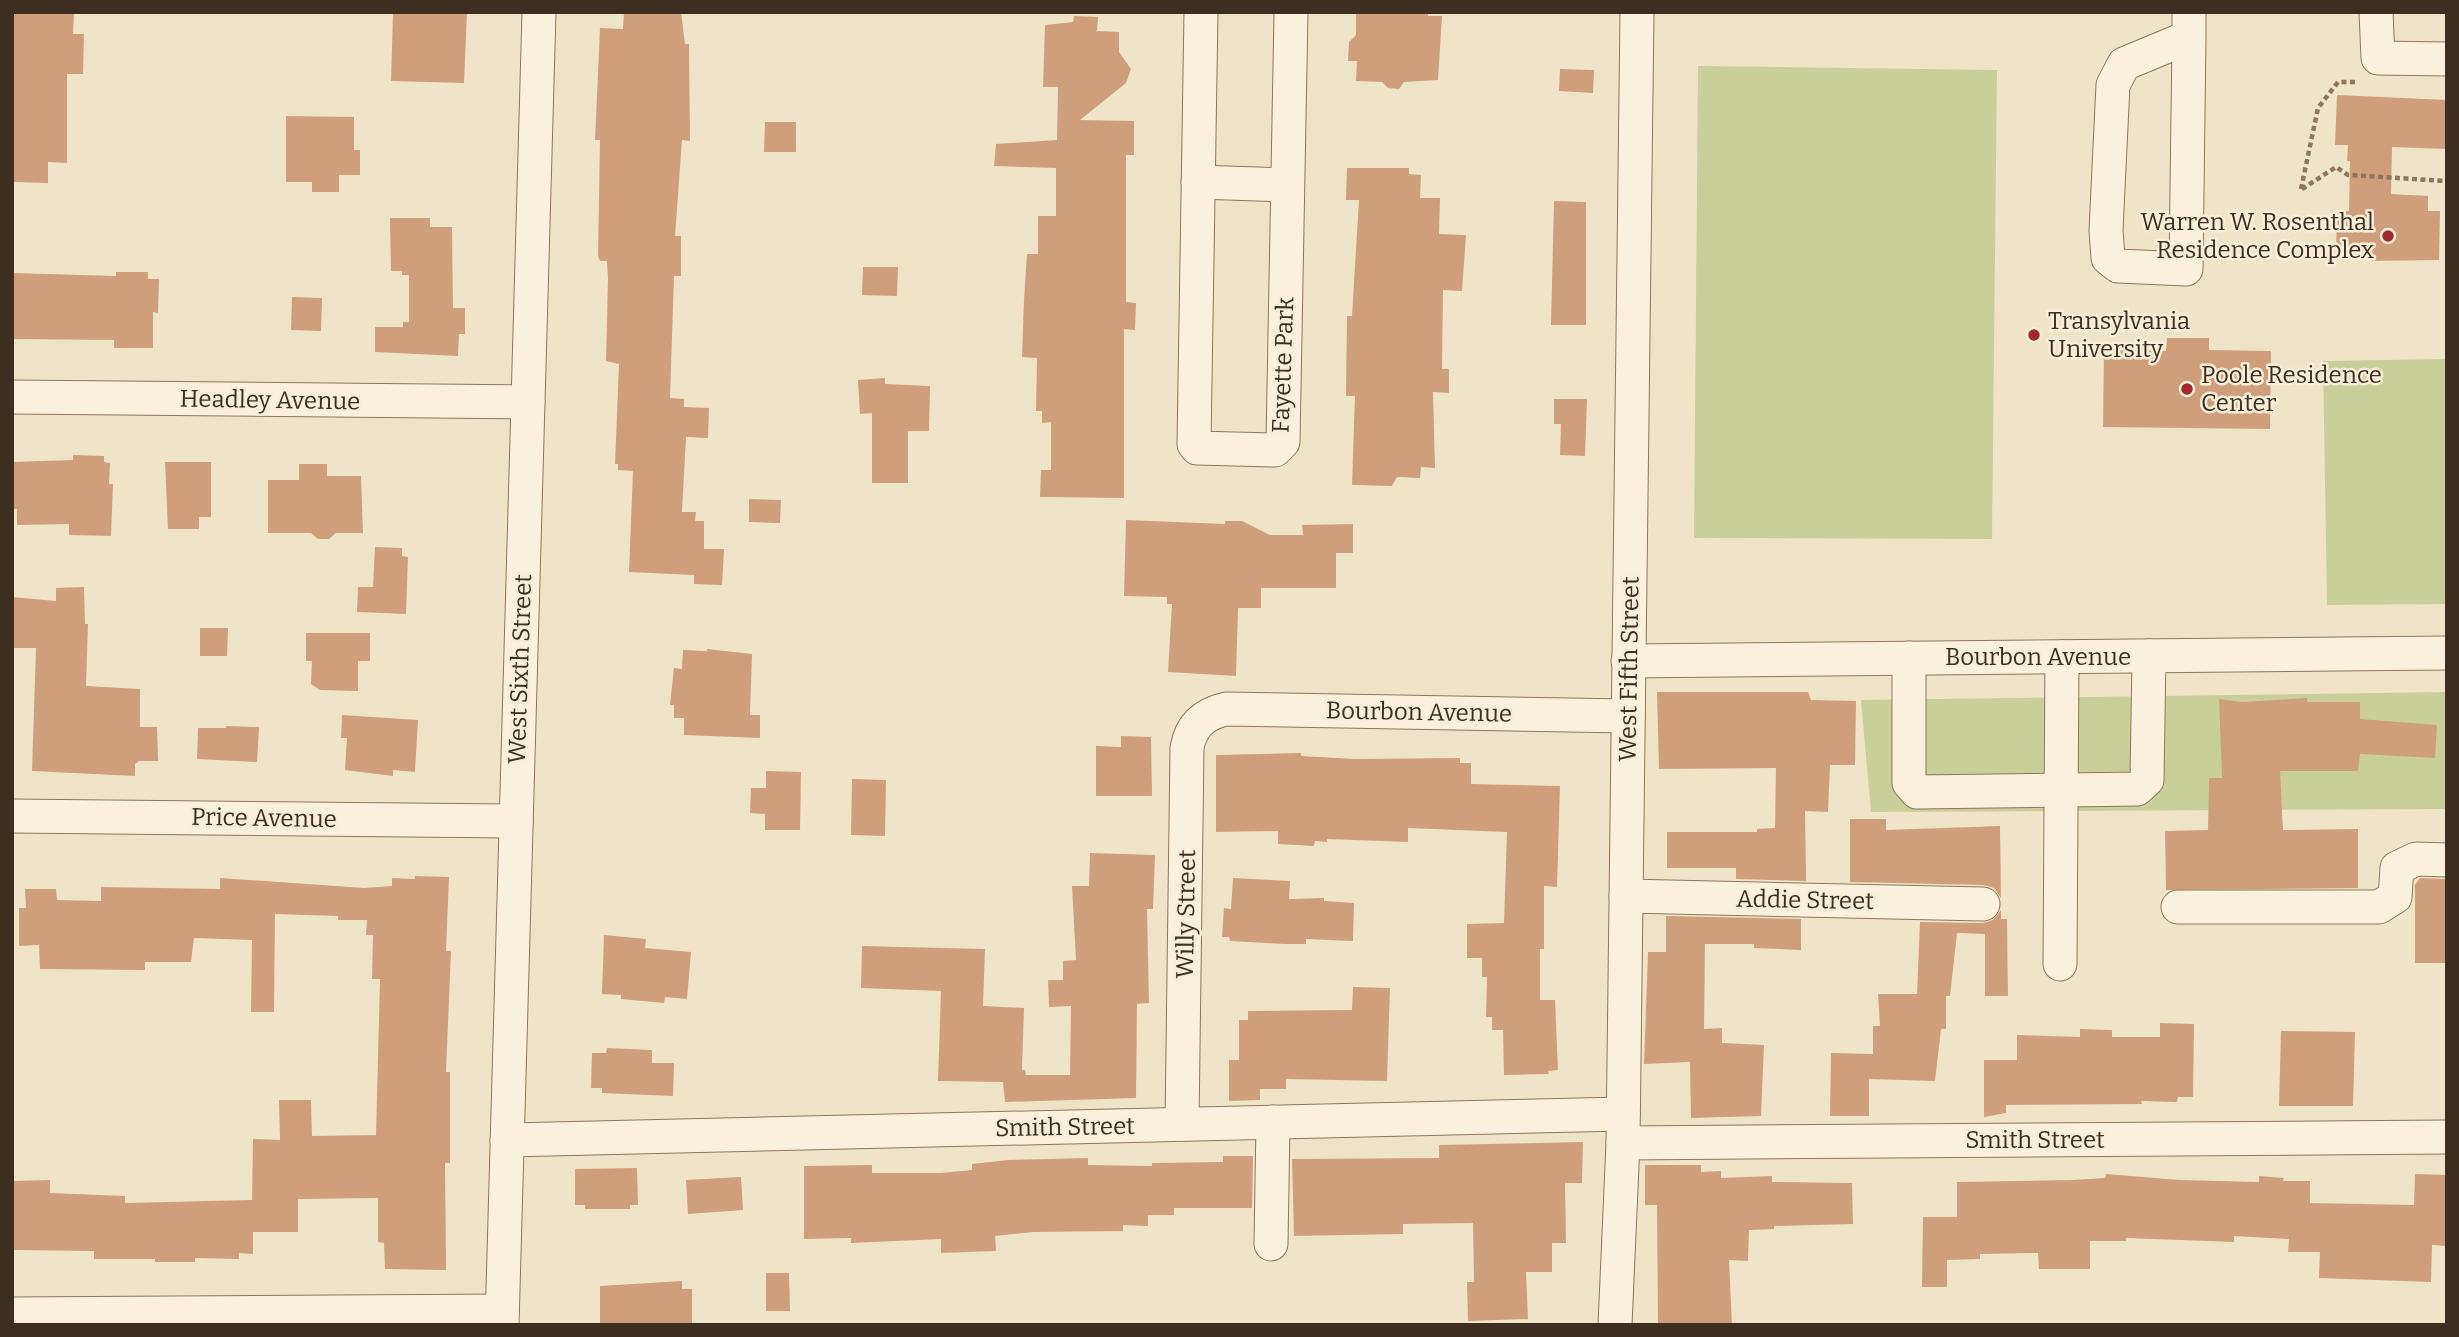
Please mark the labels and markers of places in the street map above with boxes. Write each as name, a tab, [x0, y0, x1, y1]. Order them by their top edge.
place label: Warren W. Rosenthal Residence Complex	[2141, 208, 2374, 264]
marker: Warren W. Rosenthal Residence Complex	[2380, 228, 2396, 244]
place label: Transylvania University	[2048, 307, 2190, 363]
marker: Transylvania University	[2026, 327, 2042, 343]
place label: Poole Residence Center	[2201, 361, 2382, 417]
marker: Poole Residence Center	[2179, 381, 2195, 397]

